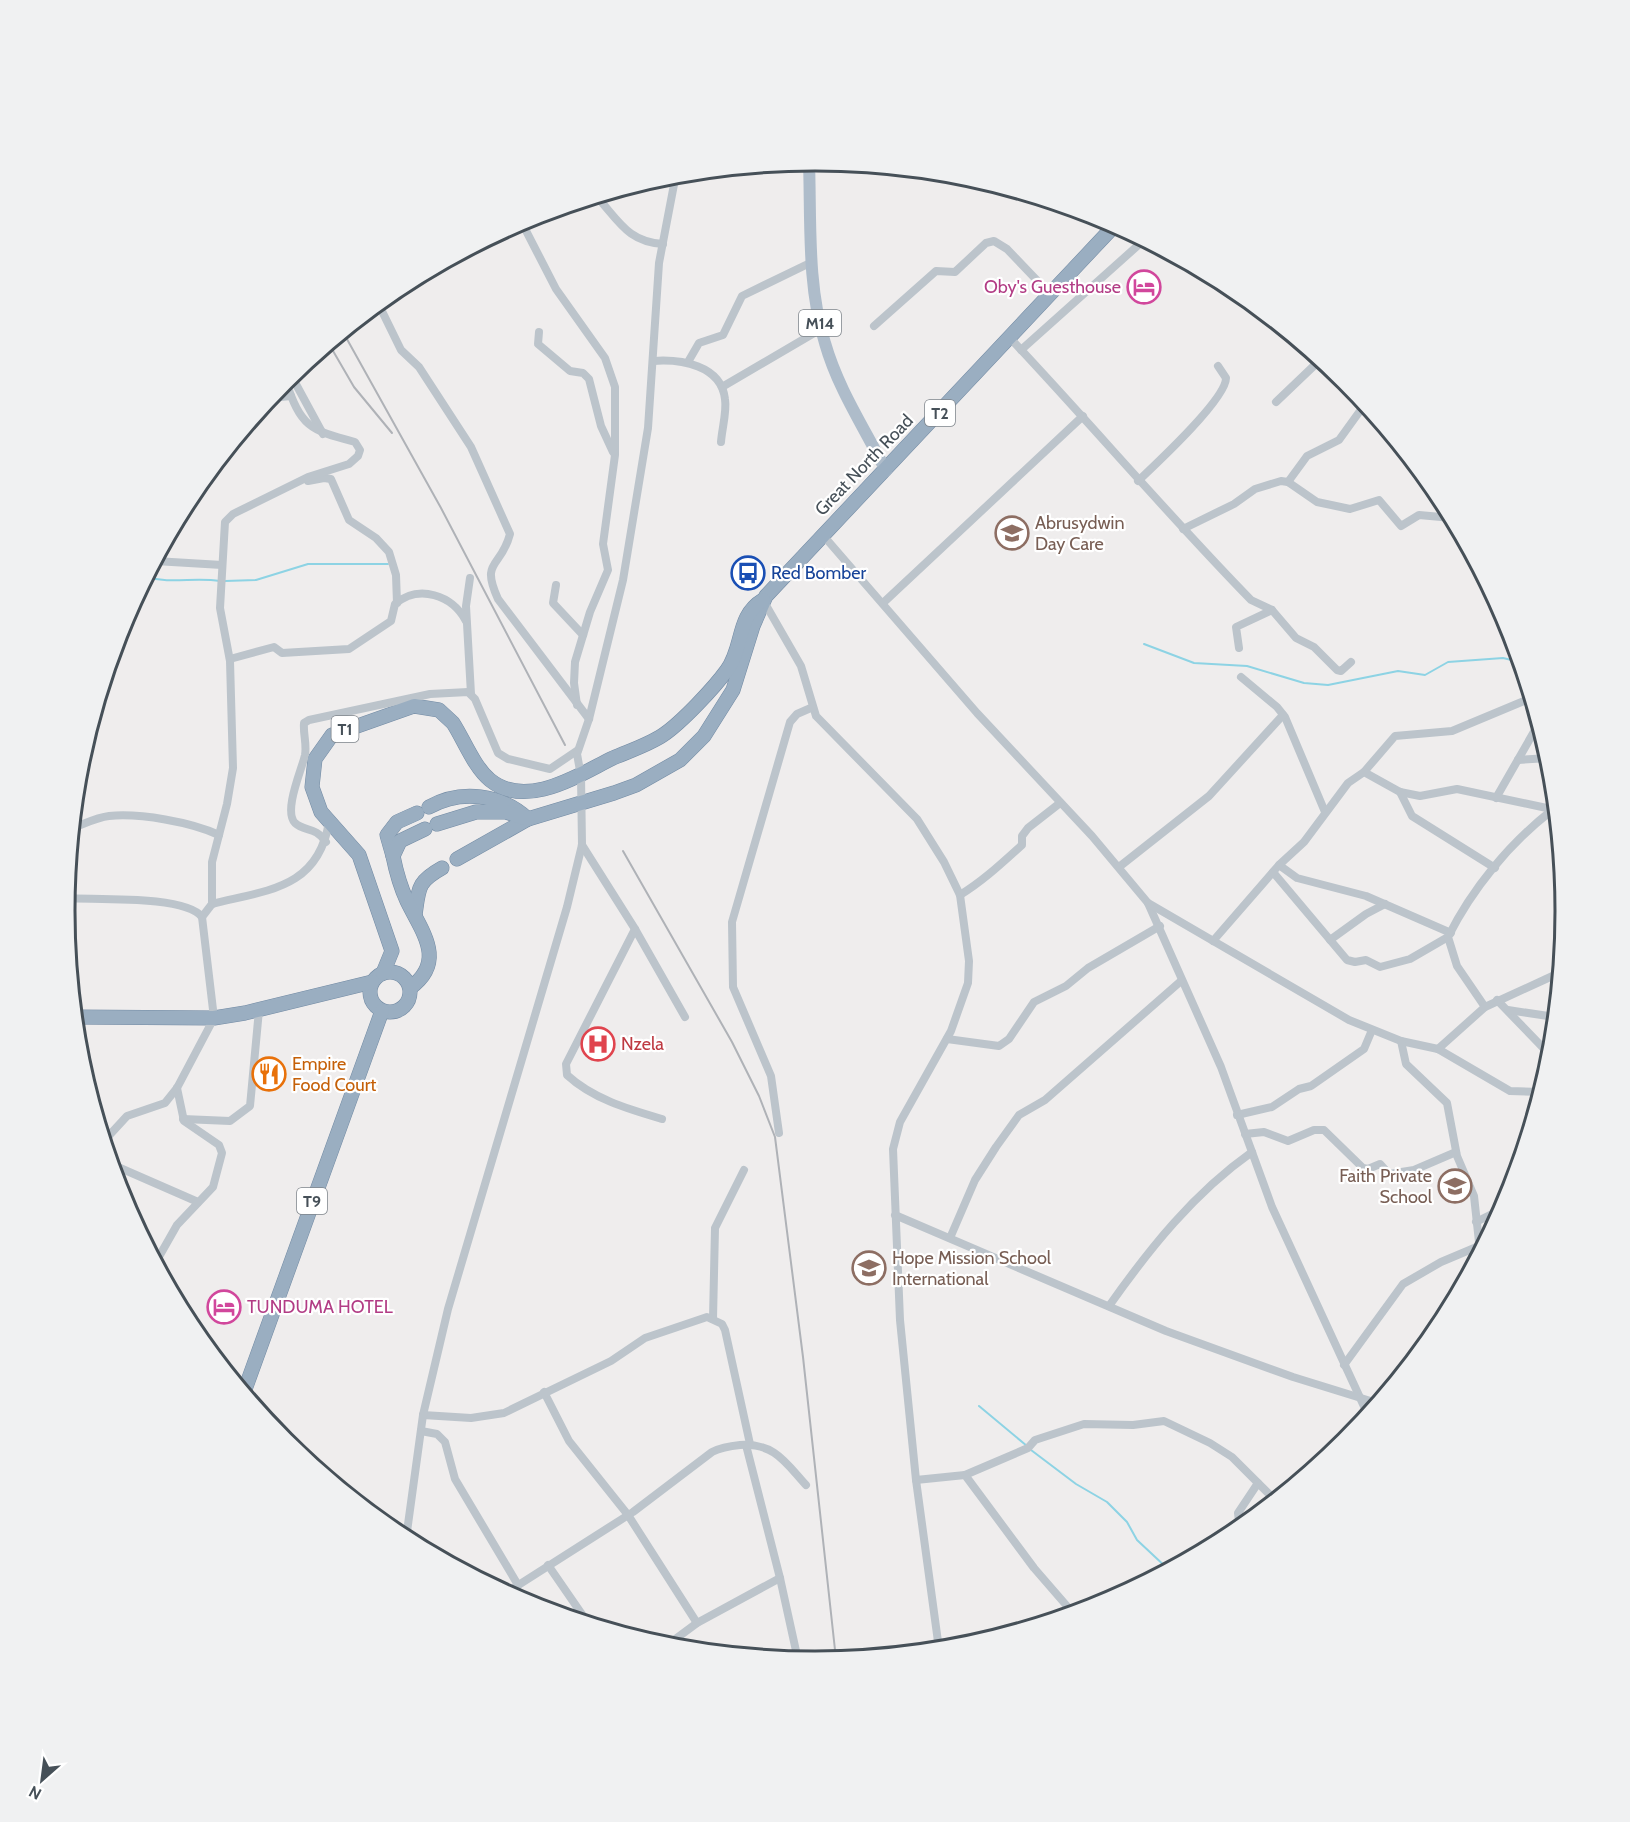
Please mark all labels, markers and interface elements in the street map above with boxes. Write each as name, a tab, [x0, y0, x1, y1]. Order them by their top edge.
hotel icon: Oby's Guesthouse	[1126, 269, 1162, 305]
place label: Oby's Guesthouse	[984, 276, 1121, 298]
road number: M14	[799, 310, 841, 336]
road number: T2	[925, 400, 955, 426]
street label: Great North Road	[810, 410, 918, 520]
place label: Abrusydwin Day Care	[1035, 512, 1124, 555]
school or university icon: Abrusydwin Day Care	[994, 515, 1030, 551]
bus stop icon: Red Bomber	[730, 555, 766, 591]
place label: Red Bomber	[771, 562, 866, 584]
road number: T1	[332, 716, 358, 742]
hospital icon: Nzela	[580, 1026, 616, 1062]
place label: Nzela	[621, 1033, 664, 1055]
place label: Empire Food Court	[292, 1053, 376, 1096]
restaurant icon: Empire Food Court	[251, 1056, 287, 1092]
place label: Faith Private School	[1339, 1165, 1433, 1208]
school or university icon: Faith Private School	[1437, 1168, 1473, 1204]
road number: T9	[297, 1188, 327, 1214]
place label: Hope Mission School International	[892, 1247, 1052, 1290]
school or university icon: Hope Mission School International	[851, 1250, 887, 1286]
hotel icon: TUNDUMA HOTEL	[206, 1289, 242, 1325]
place label: TUNDUMA HOTEL	[247, 1296, 393, 1318]
north arrow	[12, 1750, 72, 1810]
text: N	[26, 1782, 45, 1804]

